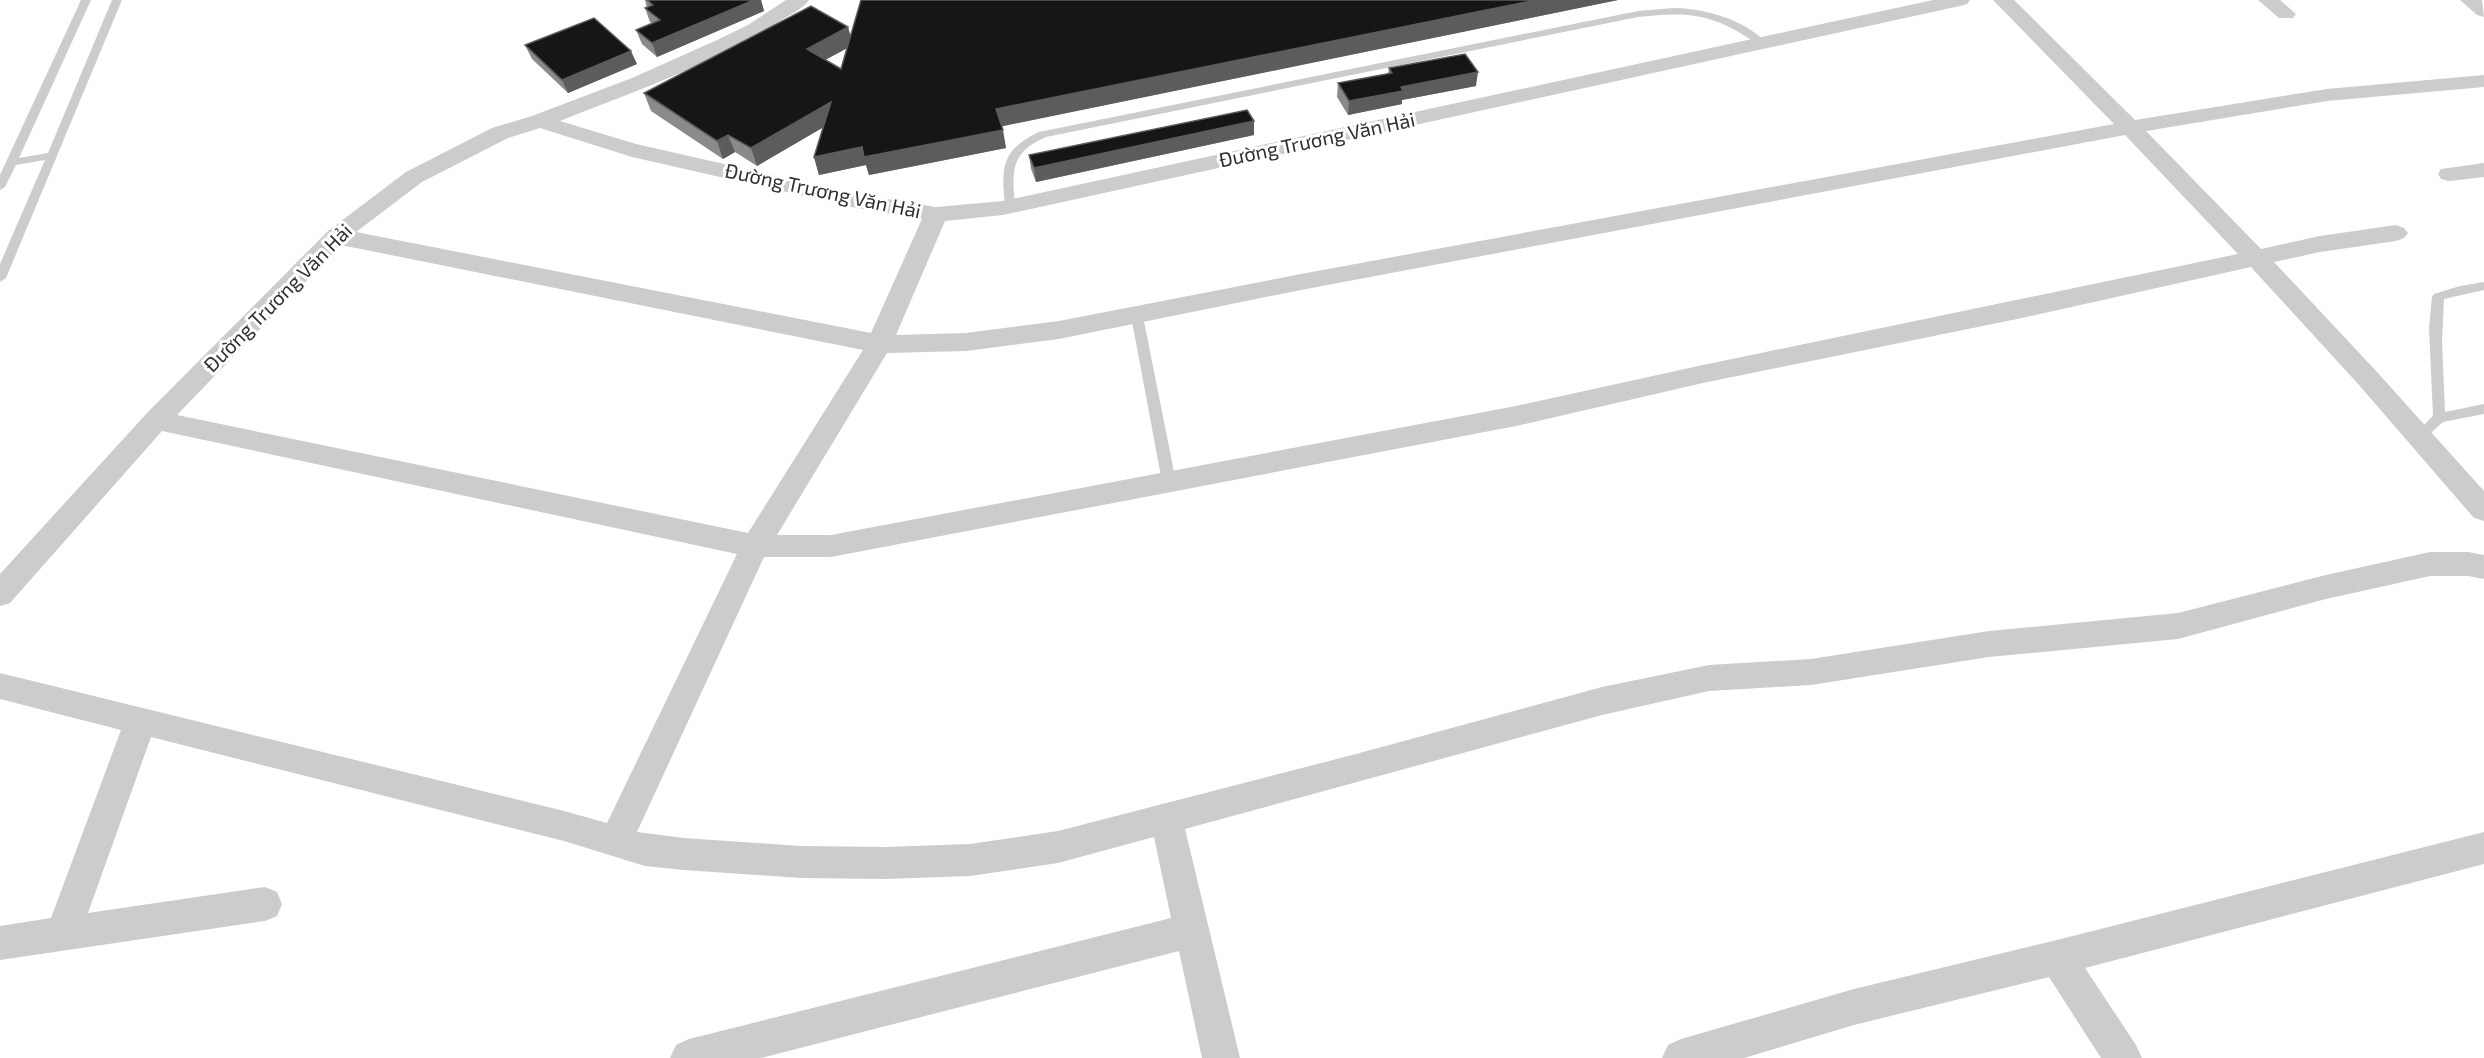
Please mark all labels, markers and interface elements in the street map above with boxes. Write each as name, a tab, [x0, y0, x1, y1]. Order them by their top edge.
street label: Đường Trương Văn Hải	[1217, 107, 1417, 172]
street label: Đường Trương Văn Hải	[723, 158, 923, 223]
street label: Đường Trương Văn Hải	[198, 218, 356, 376]

